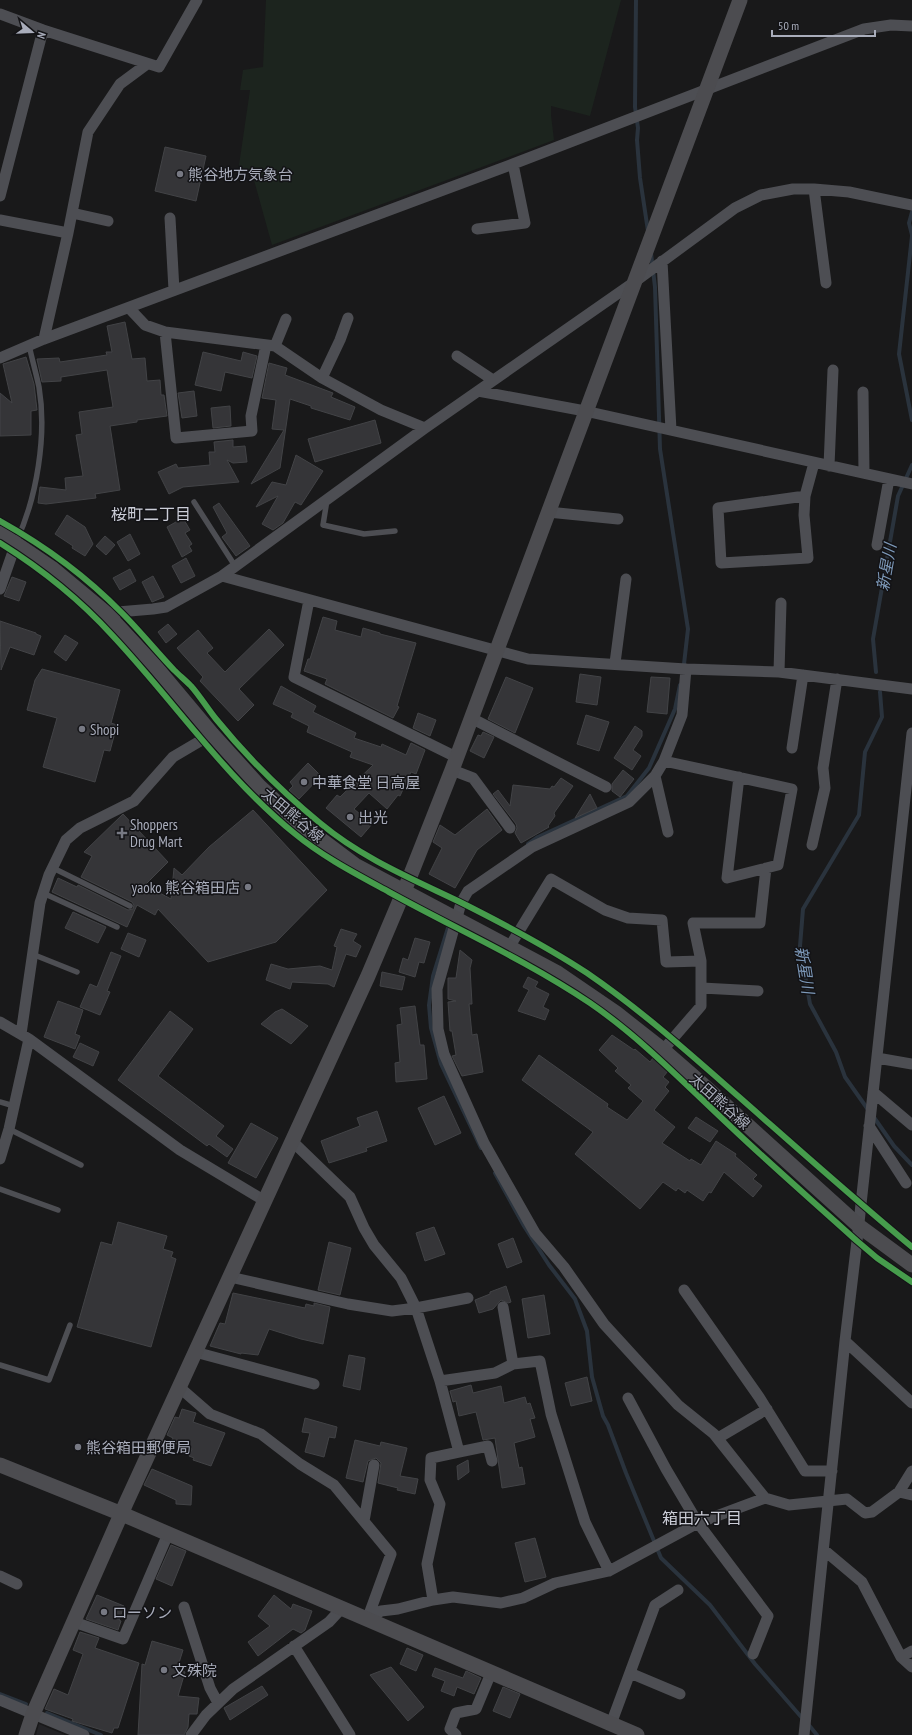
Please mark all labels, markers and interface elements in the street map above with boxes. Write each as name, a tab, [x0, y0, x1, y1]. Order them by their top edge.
north arrow	[12, 12, 52, 52]
scale bar	[772, 12, 875, 38]
text: 50 m	[778, 18, 799, 33]
text: N	[34, 30, 49, 40]
place label: 熊谷地方気象台	[188, 165, 293, 184]
marker: 熊谷地方気象台	[175, 169, 185, 179]
district label: 桜町二丁目	[111, 504, 191, 524]
water label: 新星川	[872, 540, 900, 592]
place label: Shopi	[90, 720, 119, 739]
marker: Shopi	[77, 724, 87, 734]
place label: 中華食堂 日高屋	[312, 773, 420, 792]
marker: 中華食堂 日高屋	[299, 777, 309, 787]
street label: 太田熊谷線	[258, 784, 328, 846]
place label: 出光	[358, 808, 388, 827]
marker: 出光	[345, 812, 355, 822]
place label: Shoppers Drug Mart	[130, 815, 182, 851]
marker: Shoppers Drug Mart	[117, 828, 127, 838]
place label: yaoko 熊谷箱田店	[132, 878, 240, 897]
marker: yaoko 熊谷箱田店	[243, 882, 253, 892]
water label: 新星川	[791, 945, 819, 997]
street label: 太田熊谷線	[686, 1069, 754, 1133]
place label: 熊谷箱田郵便局	[86, 1438, 191, 1457]
marker: 熊谷箱田郵便局	[73, 1442, 83, 1452]
district label: 箱田六丁目	[662, 1508, 742, 1528]
place label: ローソン	[112, 1603, 172, 1622]
marker: ローソン	[99, 1607, 109, 1617]
place label: 文殊院	[172, 1661, 217, 1680]
marker: 文殊院	[159, 1665, 169, 1675]

